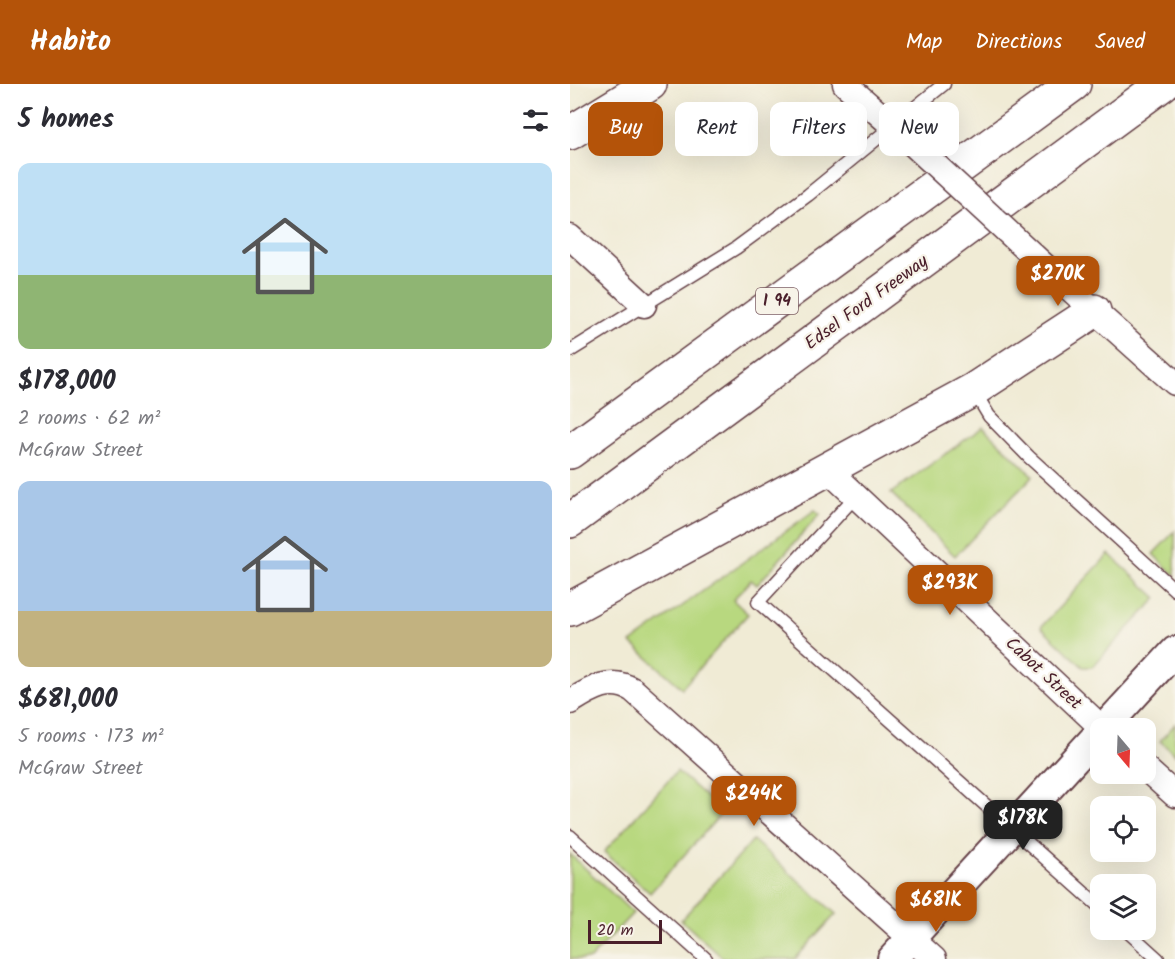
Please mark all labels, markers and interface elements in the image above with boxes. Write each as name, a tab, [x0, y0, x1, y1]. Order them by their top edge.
text: Habito	[30, 20, 111, 65]
text: Map	[906, 26, 942, 59]
text: Directions	[975, 26, 1062, 59]
text: Saved	[1095, 26, 1145, 59]
text: 5 homes	[18, 99, 114, 141]
chip: Buy	[588, 102, 663, 156]
chip: Rent	[675, 102, 758, 156]
chip: Filters	[770, 102, 867, 156]
chip: New	[879, 102, 959, 156]
icon: filters	[519, 104, 552, 137]
icon: home	[231, 202, 339, 310]
street label: Edsel Ford Freeway	[799, 248, 936, 358]
pin: $270K	[1016, 256, 1100, 307]
text: $270K	[1030, 259, 1086, 291]
road number: I 94	[756, 288, 798, 314]
text: $178,000	[18, 361, 116, 403]
text: 2 rooms · 62 m²	[18, 403, 160, 435]
text: McGraw Street	[18, 435, 143, 467]
icon: home	[231, 520, 339, 628]
pin: $293K	[908, 565, 992, 616]
text: $293K	[922, 568, 978, 600]
street label: Cabot Street	[998, 630, 1089, 718]
text: $681,000	[18, 679, 118, 721]
north arrow	[1090, 718, 1156, 784]
map controls	[1090, 718, 1156, 940]
text: 5 rooms · 173 m²	[18, 721, 164, 753]
text: McGraw Street	[18, 753, 143, 785]
pin: $244K	[712, 776, 796, 827]
text: $244K	[725, 779, 783, 811]
button: locate	[1090, 796, 1156, 862]
pin: $178K	[981, 800, 1065, 851]
text: $178K	[997, 803, 1049, 835]
button: layers	[1090, 874, 1156, 940]
pin: $681K	[894, 882, 978, 933]
text: $681K	[910, 885, 962, 917]
scale bar	[588, 917, 662, 944]
text: 20 m	[597, 918, 633, 943]

